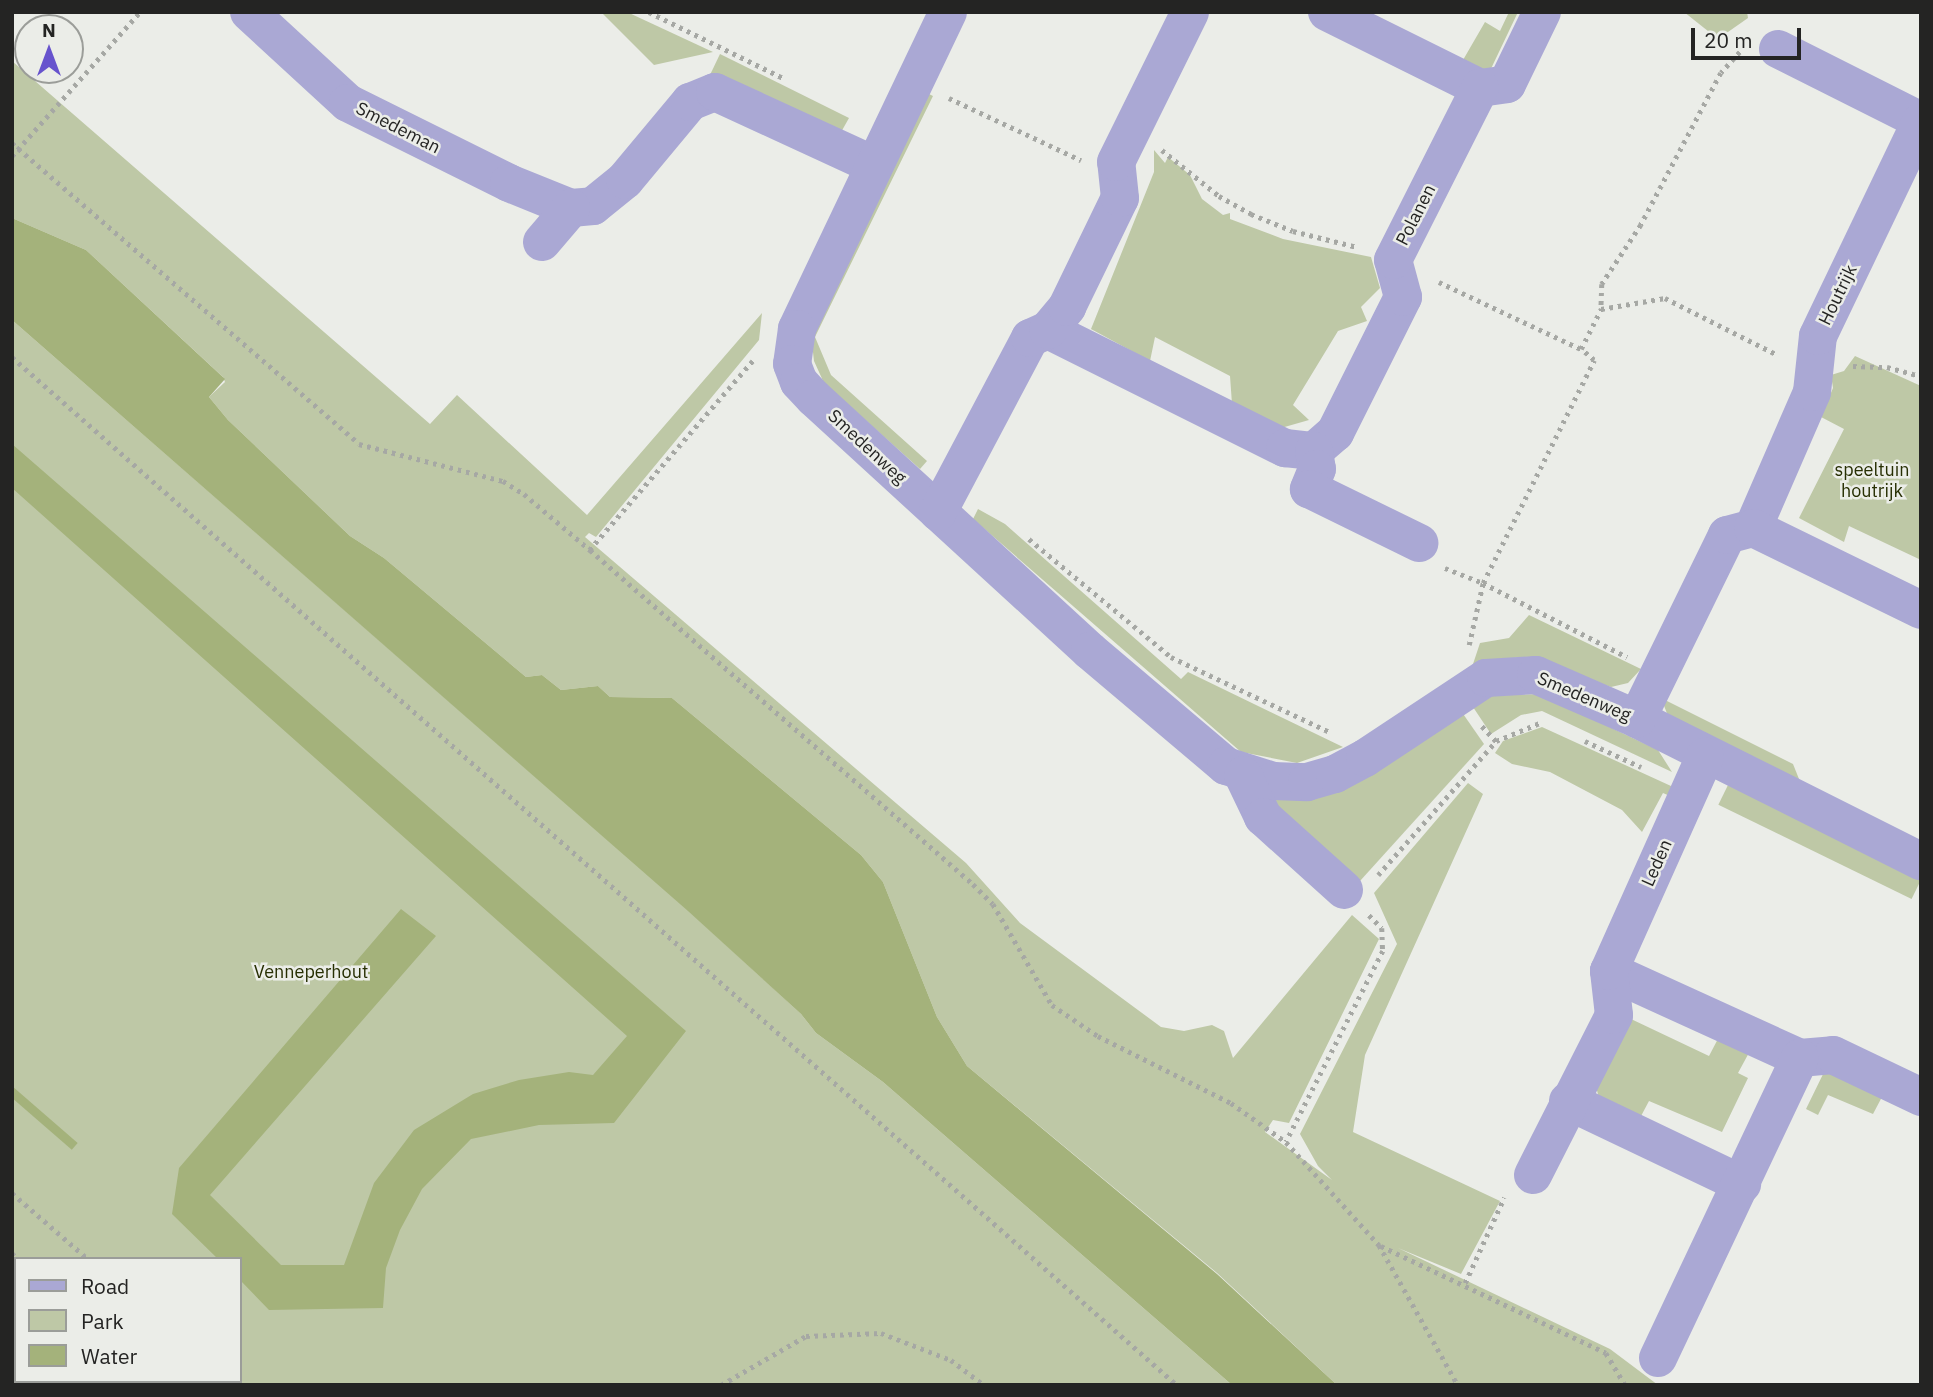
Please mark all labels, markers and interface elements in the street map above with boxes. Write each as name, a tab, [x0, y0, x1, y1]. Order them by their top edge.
north arrow	[14, 14, 84, 84]
scale bar	[1695, 14, 1805, 58]
text: N	[42, 18, 56, 42]
text: 20 m	[1704, 26, 1753, 54]
street label: Smedeman	[352, 98, 444, 158]
street label: Polanen	[1392, 181, 1440, 249]
street label: Houtrijk	[1814, 261, 1862, 329]
street label: Smedenweg	[823, 405, 911, 489]
park label: speeltuin houtrijk	[1834, 460, 1910, 503]
street label: Smedenweg	[1534, 668, 1634, 726]
street label: Leden	[1637, 836, 1677, 890]
park label: Venneperhout	[254, 961, 368, 983]
legend	[14, 1257, 242, 1383]
text: Road	[81, 1272, 129, 1300]
text: Park	[81, 1307, 124, 1335]
text: Water	[81, 1342, 137, 1370]

